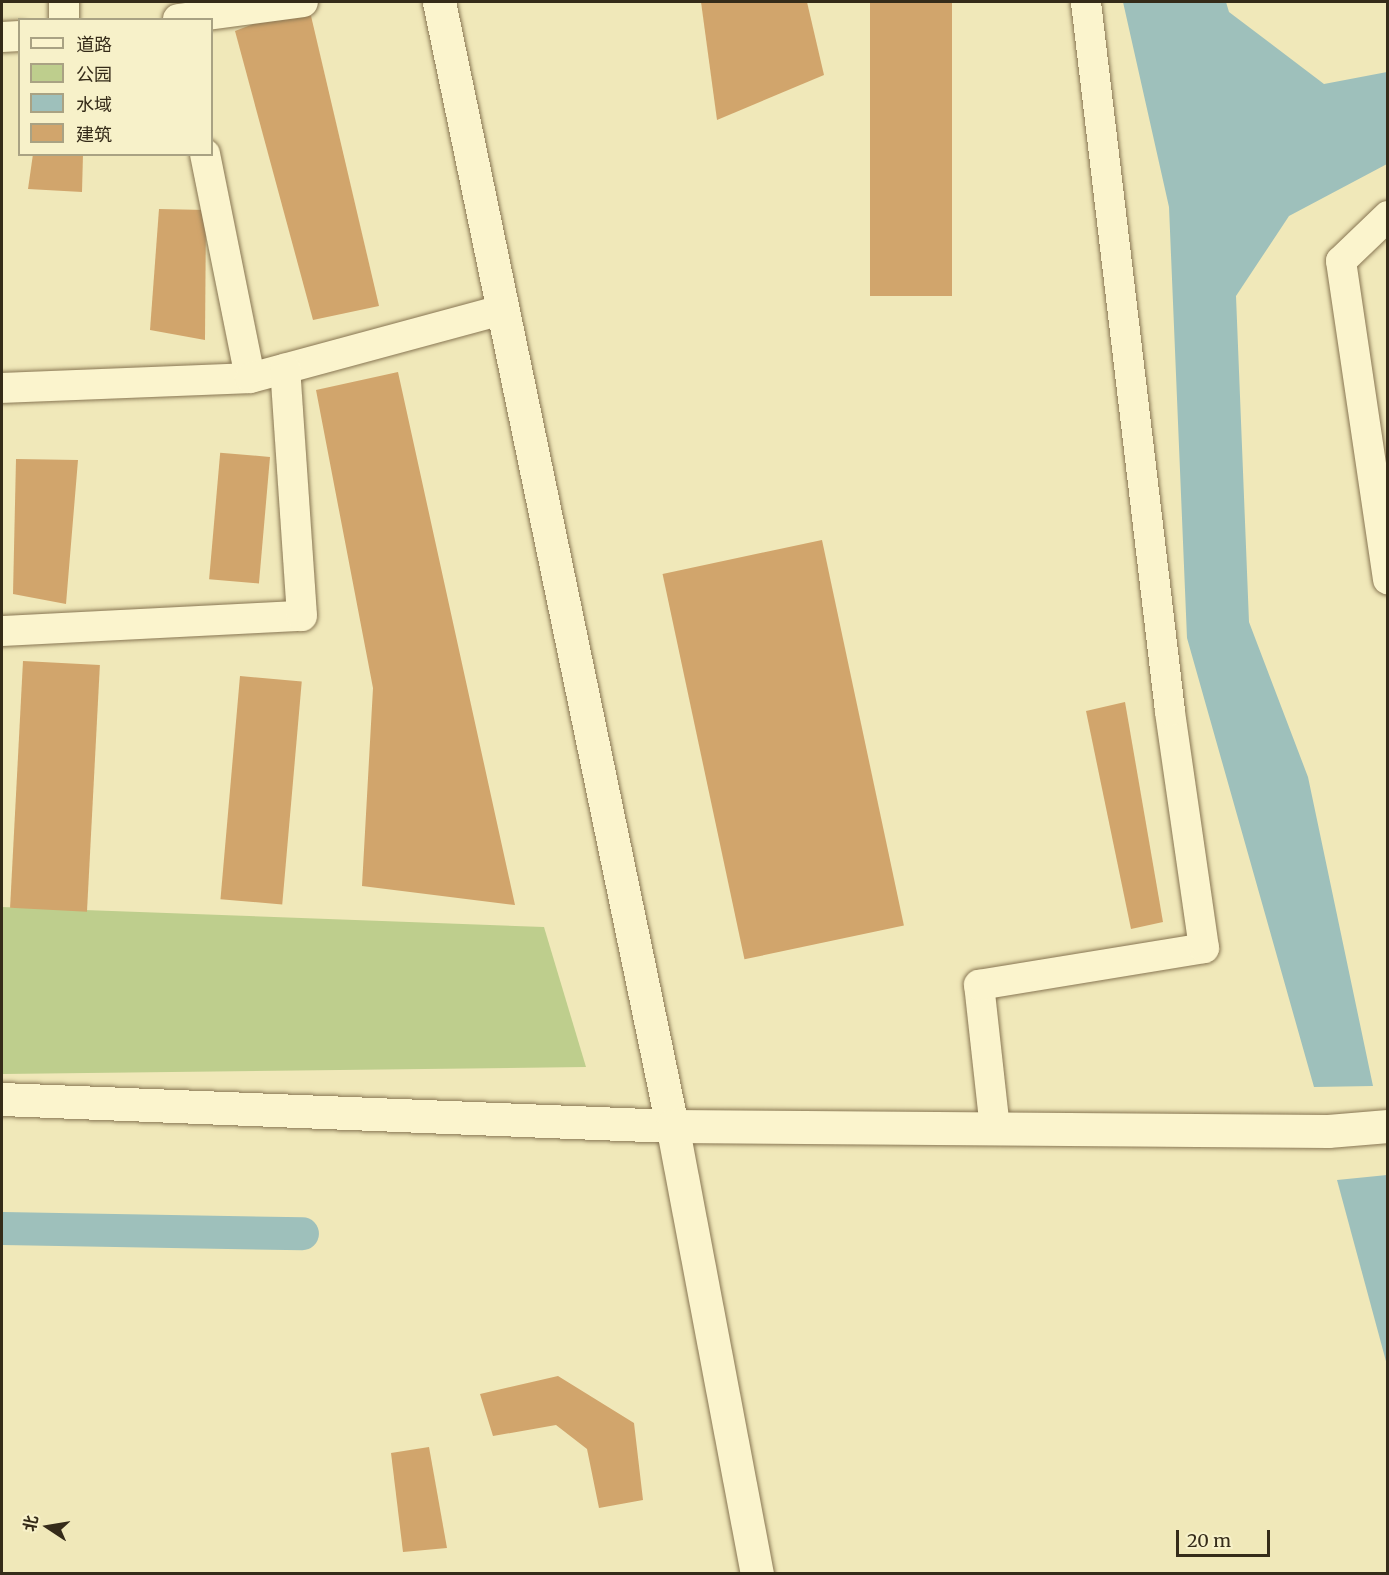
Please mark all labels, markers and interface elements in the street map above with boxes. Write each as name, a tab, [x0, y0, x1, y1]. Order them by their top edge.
legend	[18, 18, 213, 156]
text: 道路	[76, 33, 112, 56]
text: 公园	[76, 63, 112, 86]
text: 水域	[76, 93, 112, 116]
text: 建筑	[76, 123, 112, 146]
north arrow	[18, 1497, 78, 1557]
text: 北	[19, 1513, 42, 1533]
scale bar	[1179, 1518, 1274, 1556]
text: 20 m	[1187, 1529, 1231, 1552]

